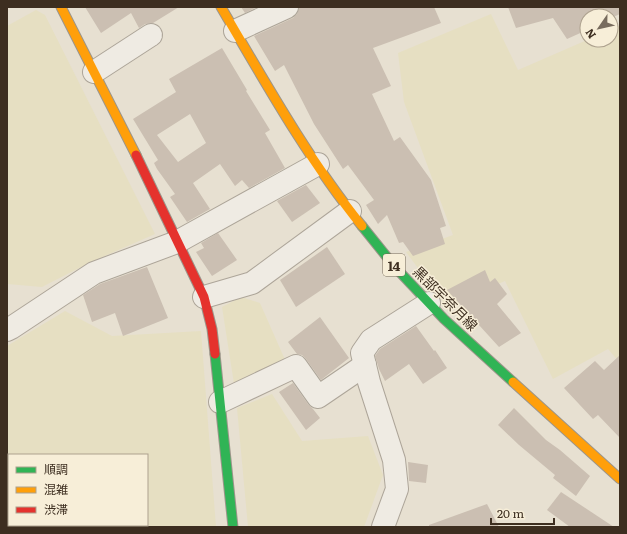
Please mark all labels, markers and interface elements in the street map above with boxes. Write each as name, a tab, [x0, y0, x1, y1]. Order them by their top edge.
north arrow	[579, 8, 619, 48]
text: N	[581, 26, 599, 42]
road number: 14	[383, 254, 405, 276]
street label: 黒部宇奈月線	[409, 261, 483, 335]
legend	[8, 454, 148, 526]
text: 順調	[44, 460, 68, 478]
text: 混雑	[44, 480, 68, 498]
text: 渋滞	[44, 500, 68, 518]
scale bar	[491, 500, 554, 526]
text: 20 m	[497, 504, 524, 522]

